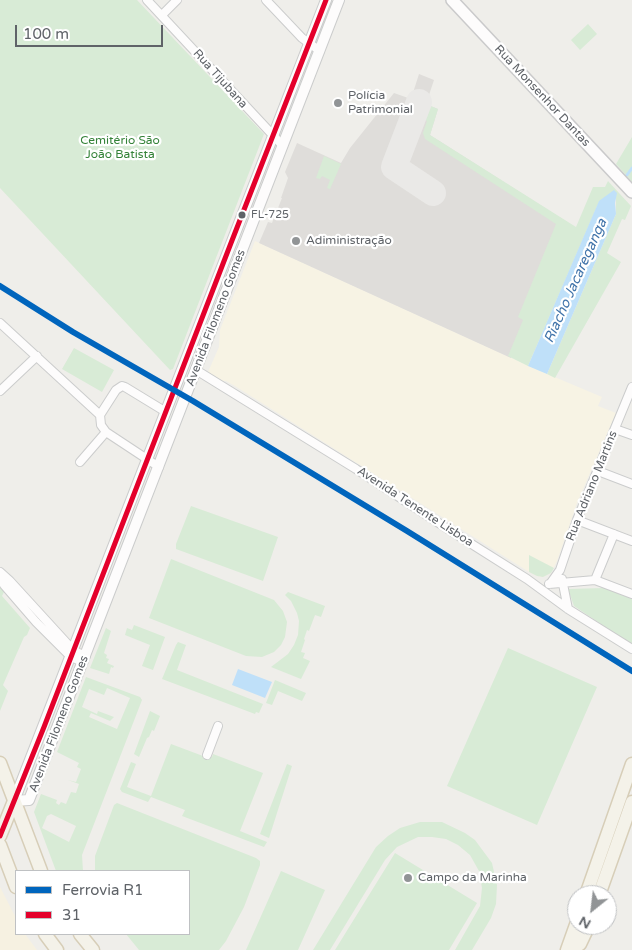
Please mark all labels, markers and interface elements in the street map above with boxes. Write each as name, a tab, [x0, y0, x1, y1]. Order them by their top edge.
scale bar	[18, 15, 165, 47]
text: 100 m	[23, 25, 69, 43]
street label: Rua Monsenhor Dantas	[491, 42, 593, 150]
street label: Rua Tijubana	[190, 46, 250, 112]
place label: Polícia Patrimonial	[348, 89, 413, 117]
marker: Polícia Patrimonial	[332, 97, 344, 109]
park label: Cemitério São João Batista	[80, 134, 160, 162]
place label: FL-725	[251, 208, 289, 222]
marker: FL-725	[237, 210, 247, 220]
water label: Riacho Jacareganga	[541, 216, 611, 346]
place label: Adiministração	[306, 234, 392, 248]
marker: Adiministração	[290, 235, 302, 247]
street label: Avenida Filomeno Gomes	[183, 248, 249, 388]
street label: Rua Adriano Martins	[563, 429, 621, 543]
street label: Avenida Tenente Lisboa	[354, 464, 476, 550]
street label: Avenida Filomeno Gomes	[26, 654, 92, 794]
legend	[15, 870, 190, 935]
place label: Campo da Marinha	[418, 871, 527, 885]
marker: Campo da Marinha	[402, 872, 414, 884]
text: Ferrovia R1	[62, 881, 143, 899]
north arrow	[567, 885, 617, 935]
text: 31	[62, 906, 81, 924]
text: N	[576, 913, 594, 933]

